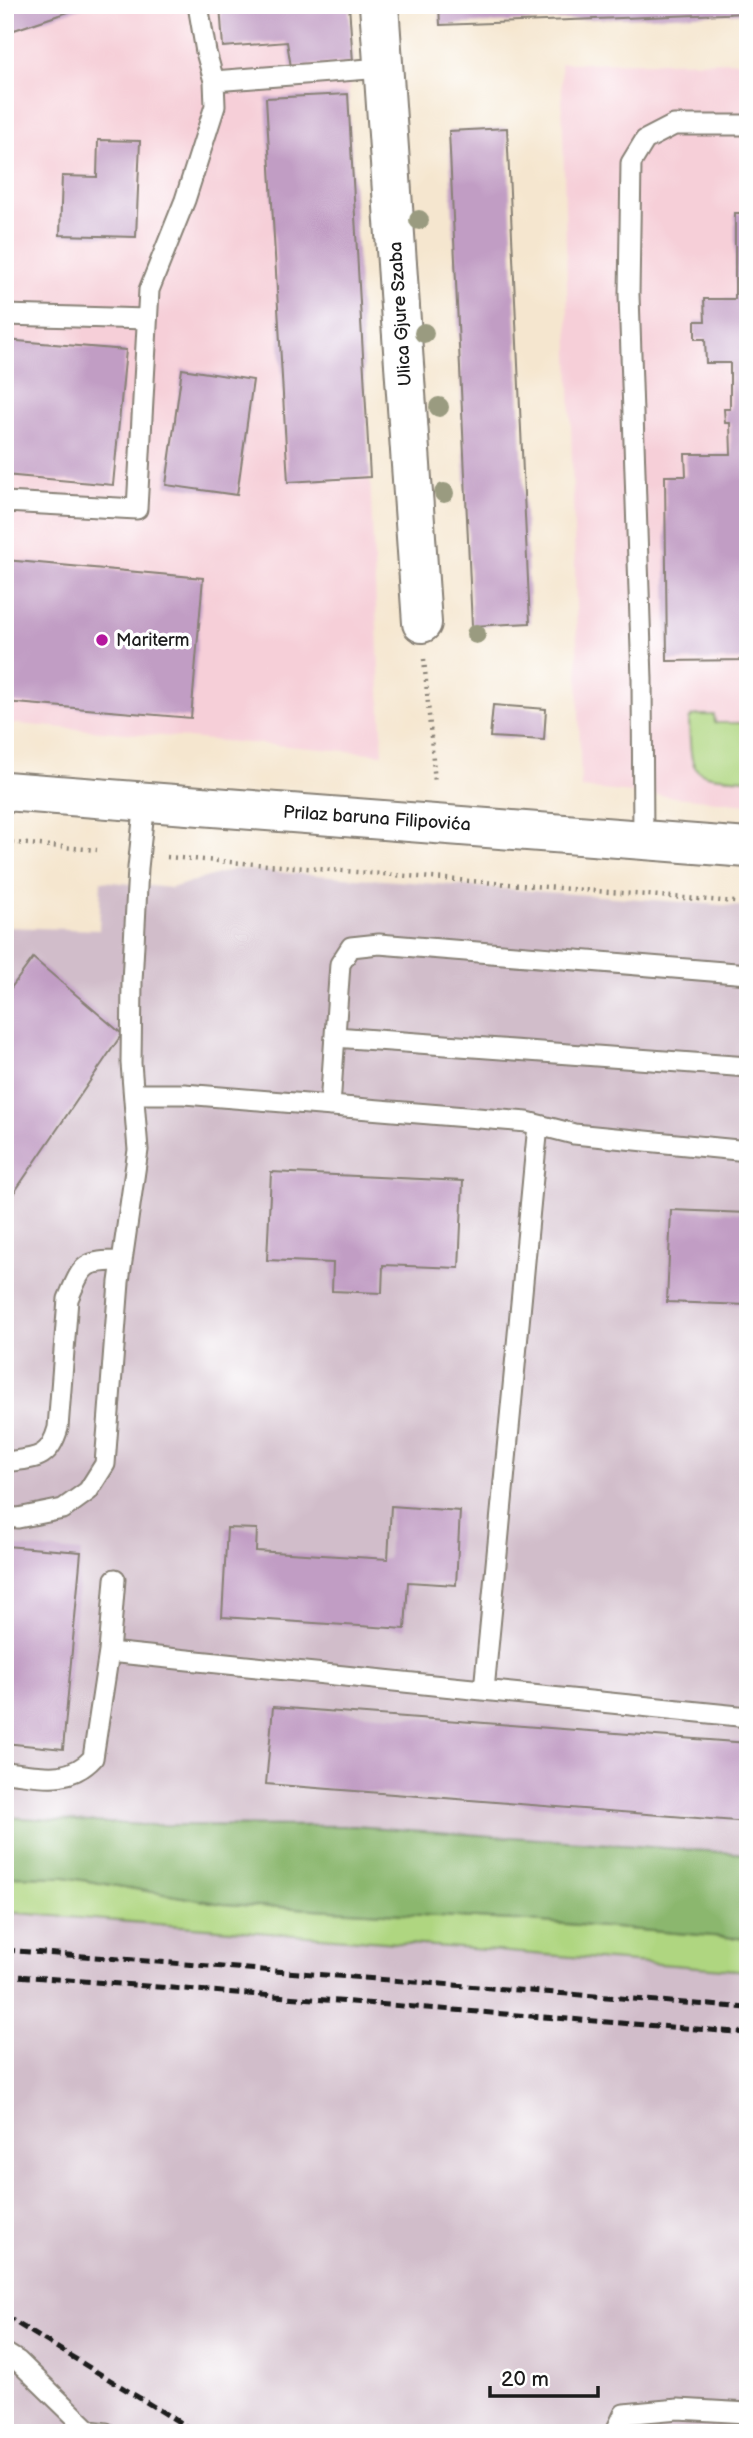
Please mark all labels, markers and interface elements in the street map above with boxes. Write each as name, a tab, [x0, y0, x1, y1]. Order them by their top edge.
street label: Ulica Gjure Szaba	[385, 241, 416, 387]
place label: Mariterm	[116, 630, 189, 651]
marker: Mariterm	[94, 632, 110, 648]
street label: Prilaz baruna Filipovića	[282, 801, 471, 836]
scale bar	[490, 2354, 599, 2398]
text: 20 m	[501, 2367, 549, 2392]

